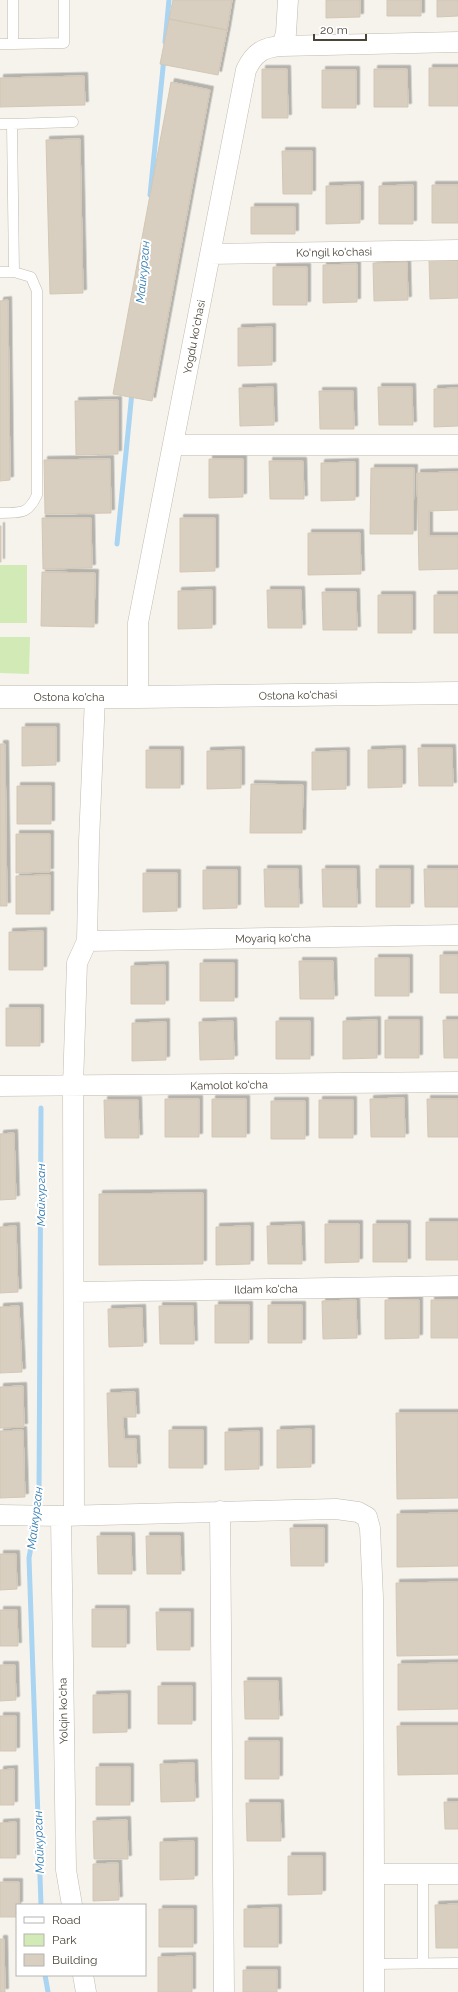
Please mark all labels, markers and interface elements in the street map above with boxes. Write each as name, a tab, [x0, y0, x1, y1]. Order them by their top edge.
scale bar	[314, 16, 366, 42]
text: 20 m	[320, 23, 348, 37]
water label: Майкурган	[133, 240, 153, 304]
street label: Ko'ngil ko'chasi	[296, 245, 372, 260]
street label: Yogdu ko'chasi	[181, 299, 208, 375]
street label: Ostona ko'chasi	[259, 688, 338, 703]
street label: Ostona ko'cha	[33, 691, 105, 704]
street label: Moyariq ko'cha	[235, 931, 311, 946]
street label: Kamolot ko'cha	[190, 1078, 268, 1093]
water label: Майкурган	[34, 1164, 48, 1226]
street label: Ildam ko'cha	[234, 1282, 298, 1297]
water label: Майкурган	[24, 1486, 46, 1550]
street label: Yolqin ko'cha	[56, 1678, 71, 1744]
water label: Майкурган	[31, 1810, 47, 1874]
legend	[16, 1904, 146, 1976]
text: Road	[52, 1913, 81, 1927]
text: Park	[52, 1933, 77, 1947]
text: Building	[52, 1953, 98, 1967]

